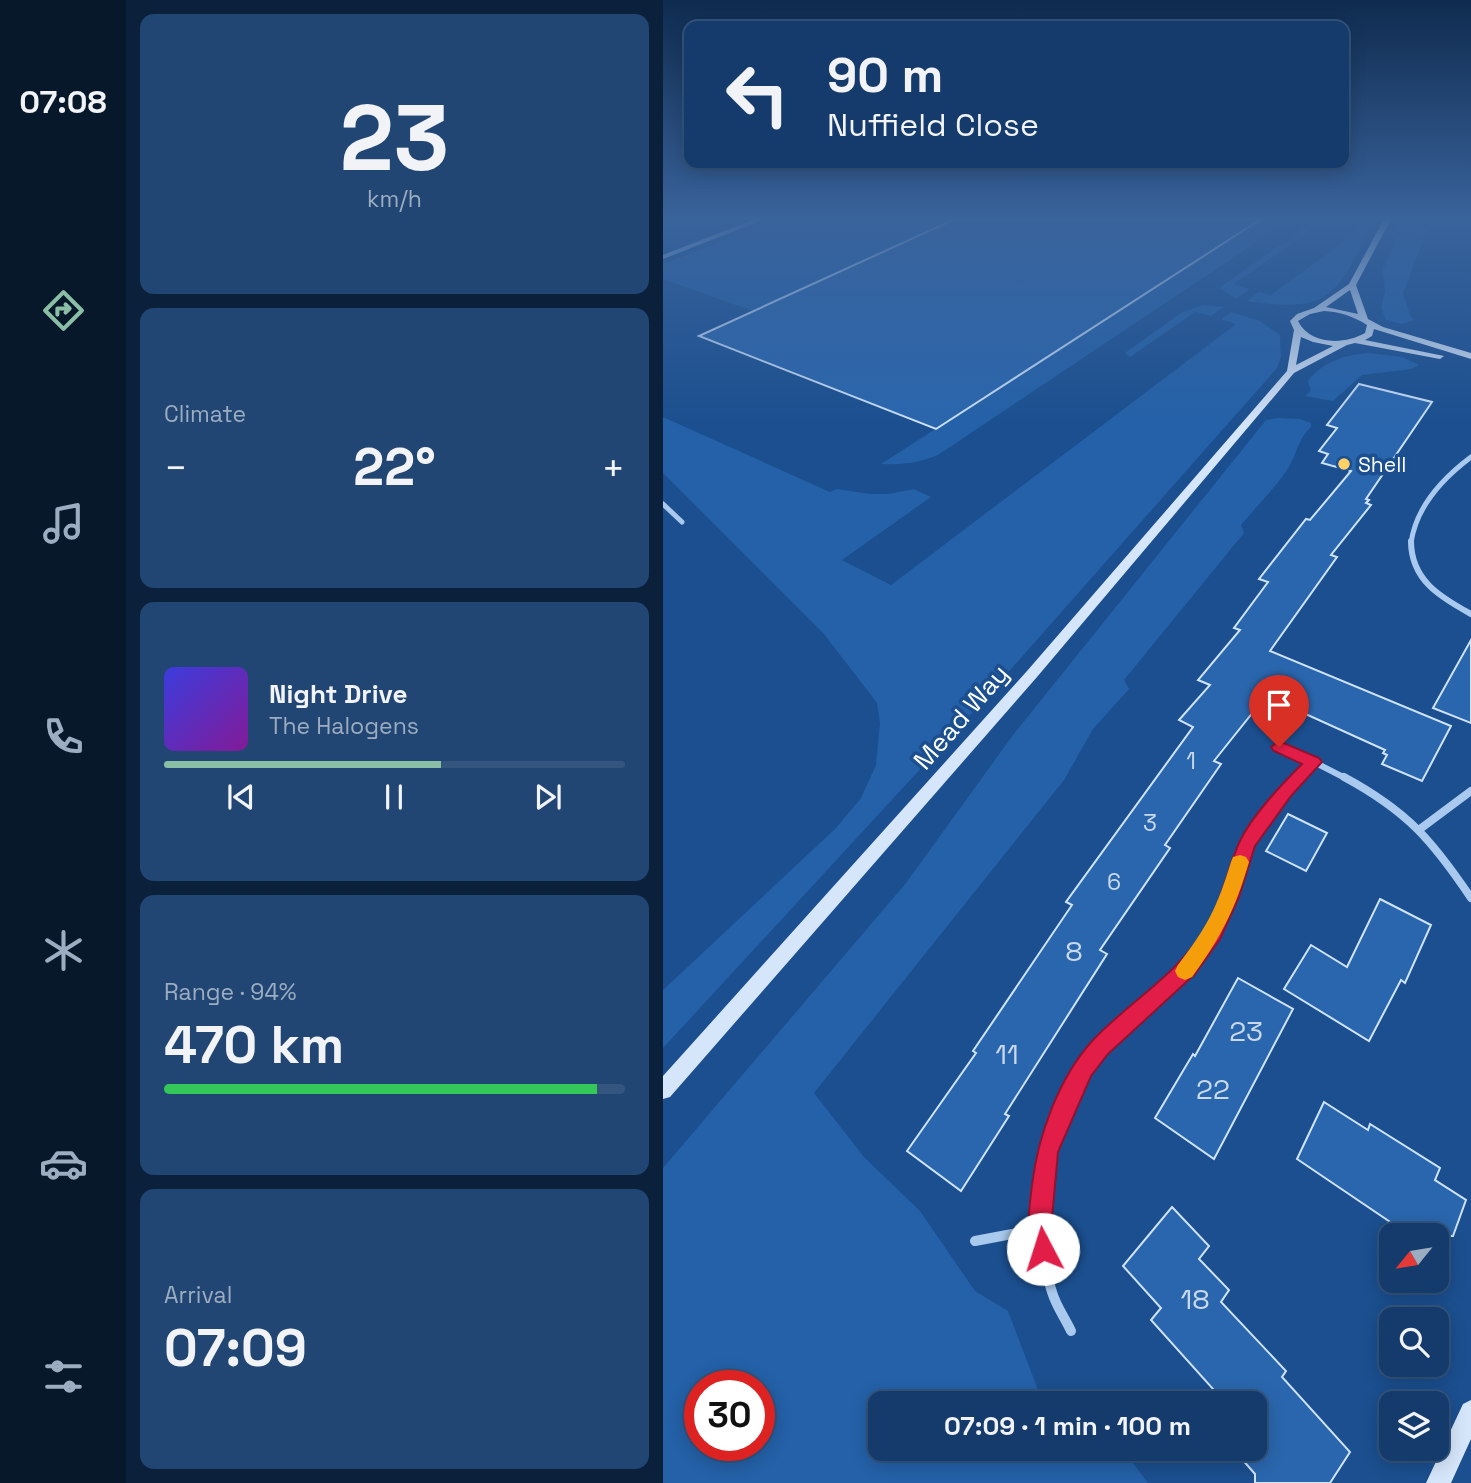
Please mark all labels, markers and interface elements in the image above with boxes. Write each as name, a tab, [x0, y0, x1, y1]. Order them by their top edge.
text: 90 m	[827, 44, 943, 106]
icon: left	[712, 49, 803, 140]
text: 23	[340, 80, 449, 197]
text: 07:08	[19, 82, 107, 122]
text: Nuffield Close	[827, 105, 1039, 145]
text: km/h	[367, 184, 422, 214]
icon: directions	[39, 286, 88, 335]
text: Climate	[164, 399, 246, 429]
text: 22°	[353, 434, 436, 500]
text: −	[164, 444, 188, 492]
text: +	[601, 444, 625, 492]
place label: Shell	[1358, 451, 1406, 478]
marker: Shell	[1336, 456, 1352, 472]
icon: music	[39, 499, 88, 548]
street label: Mead Way	[906, 657, 1016, 777]
pin	[1249, 675, 1309, 747]
text: Night Drive	[269, 677, 407, 711]
icon: arrive	[1260, 686, 1298, 724]
text: The Halogens	[269, 711, 419, 741]
icon: phone	[39, 712, 88, 761]
house number: 1	[1186, 746, 1196, 776]
icon: previous	[222, 778, 260, 816]
icon: pause	[375, 778, 413, 816]
icon: next	[529, 778, 567, 816]
house number: 3	[1143, 808, 1157, 838]
house number: 6	[1107, 867, 1121, 897]
icon: climate	[39, 926, 88, 975]
house number: 8	[1065, 933, 1083, 969]
text: Range · 94%	[164, 977, 297, 1007]
text: 470 km	[164, 1012, 344, 1078]
house number: 23	[1229, 1013, 1263, 1049]
house number: 11	[995, 1036, 1019, 1072]
house number: 22	[1196, 1071, 1230, 1107]
icon: car	[39, 1139, 88, 1188]
position arrow	[1006, 1212, 1080, 1286]
north arrow	[1379, 1223, 1449, 1293]
map controls	[1379, 1223, 1449, 1461]
text: Arrival	[164, 1280, 232, 1310]
house number: 18	[1180, 1281, 1210, 1317]
button: search	[1379, 1307, 1449, 1377]
text: 07:09	[164, 1315, 307, 1381]
icon: filters	[39, 1352, 88, 1401]
speed limit sign: 30	[684, 1370, 775, 1461]
button: layers	[1379, 1391, 1449, 1461]
text: 07:09 · 1 min · 100 m	[944, 1409, 1191, 1443]

